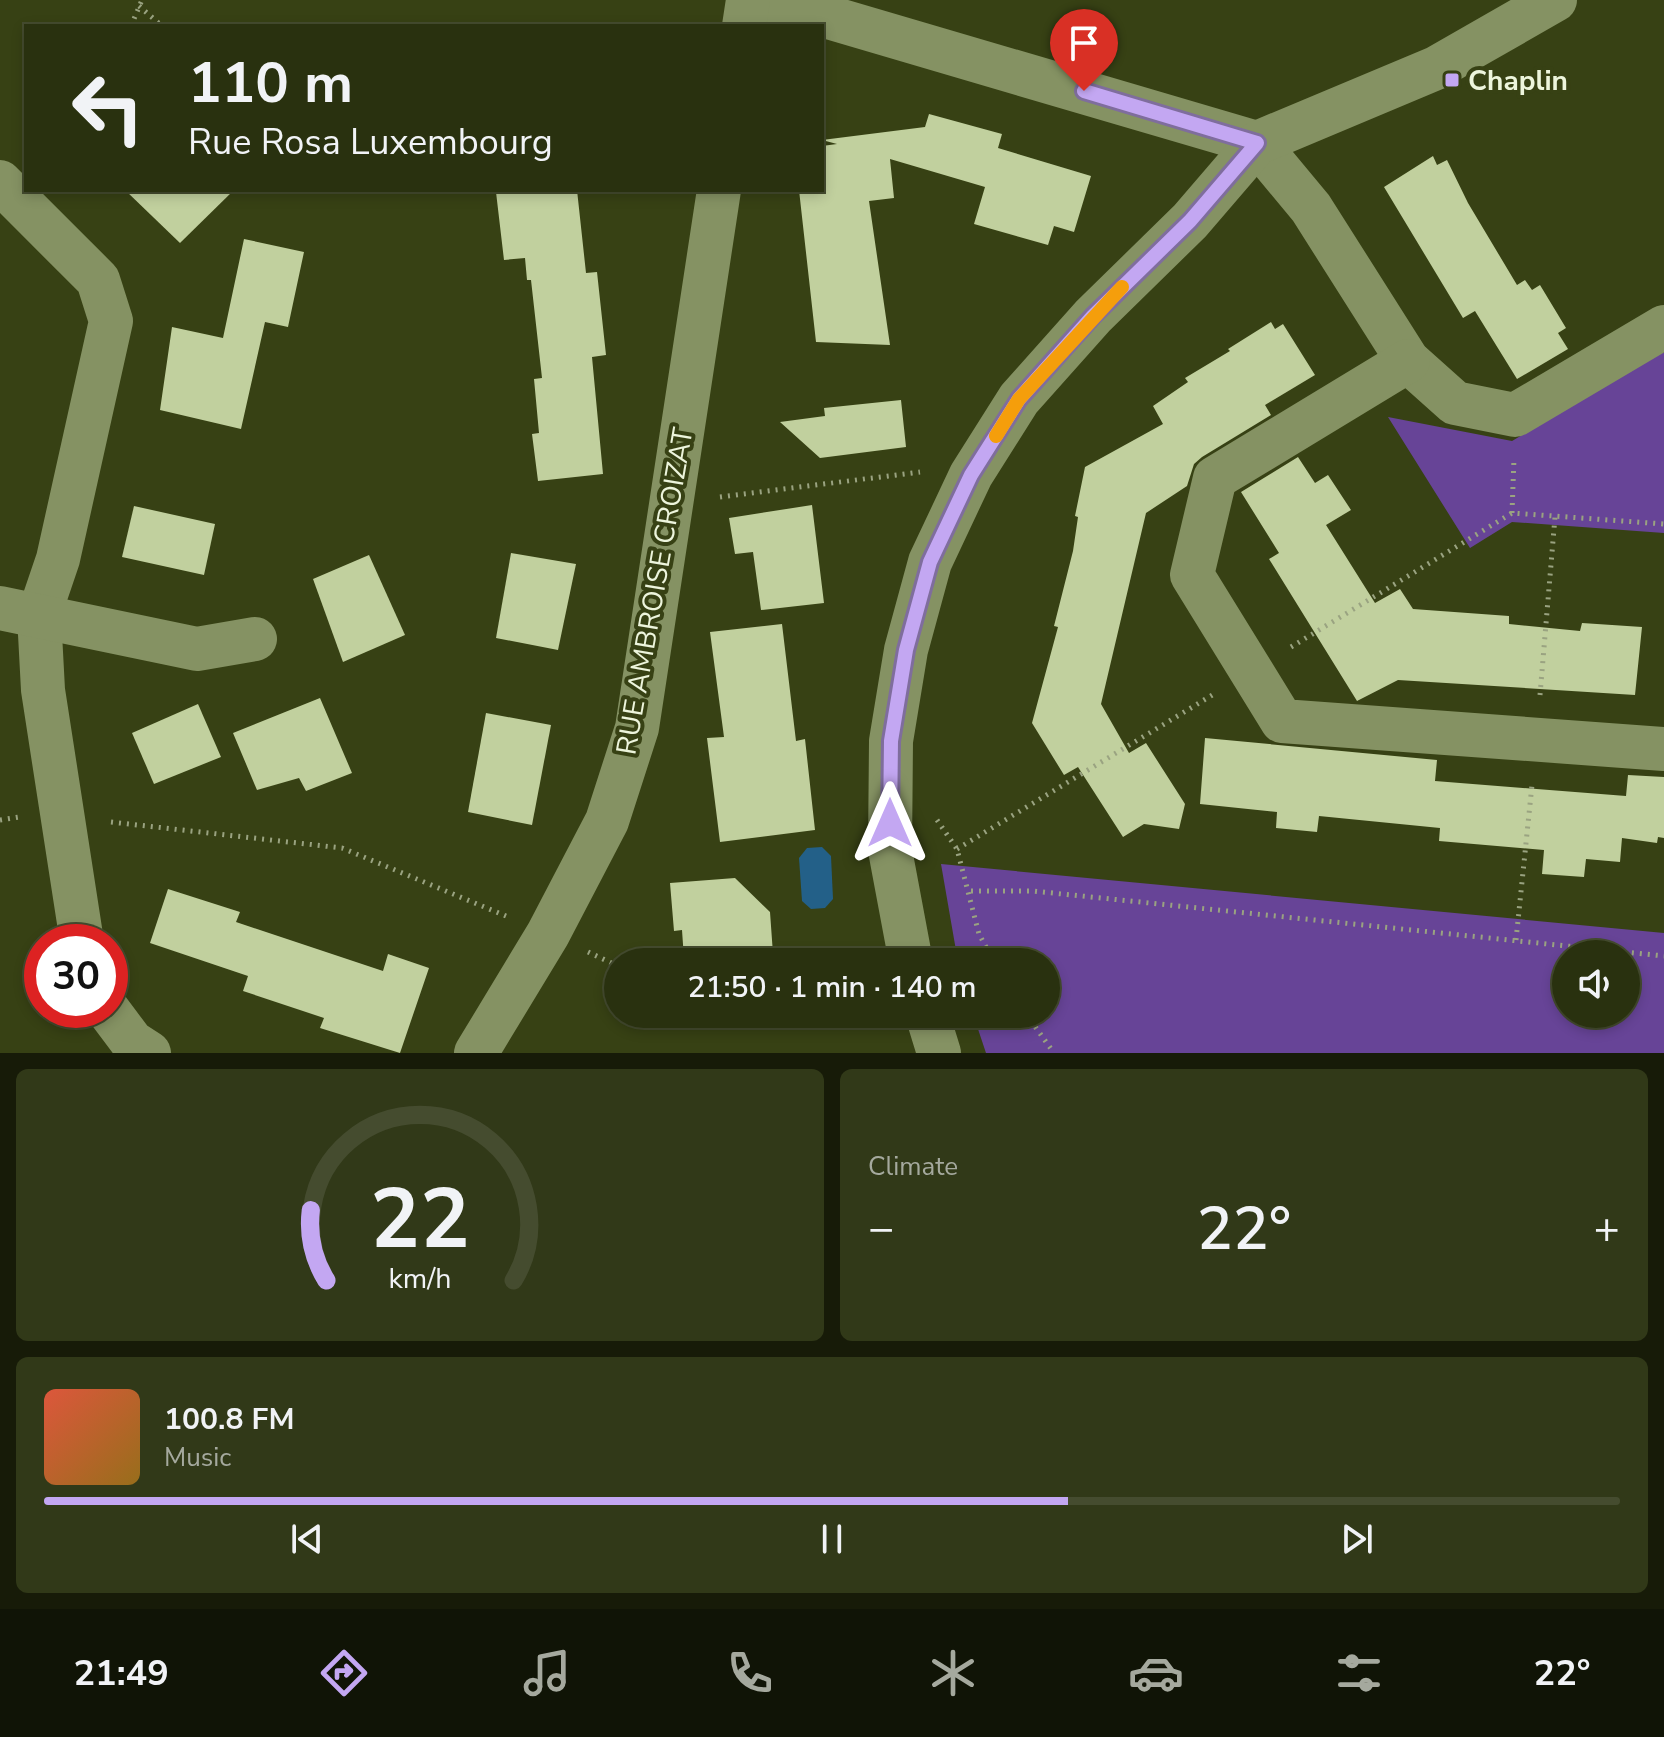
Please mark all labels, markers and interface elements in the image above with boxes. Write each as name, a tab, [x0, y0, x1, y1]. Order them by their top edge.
pin	[1050, 9, 1118, 91]
icon: arrive	[1062, 21, 1106, 65]
text: 110 m	[188, 45, 353, 122]
icon: left	[56, 56, 160, 160]
place label: Chaplin	[1468, 62, 1568, 100]
marker: Chaplin	[1443, 71, 1461, 89]
text: Rue Rosa Luxembourg	[188, 118, 553, 167]
street label: RUE AMBROISE CROIZAT	[608, 425, 702, 758]
position arrow	[848, 781, 932, 865]
speed limit sign: 30	[24, 924, 128, 1028]
map controls	[1552, 940, 1640, 1028]
button: sound	[1552, 940, 1640, 1028]
text: 21:50 · 1 min · 140 m	[687, 967, 977, 1008]
text: Climate	[868, 1149, 958, 1184]
text: 22	[370, 1163, 470, 1276]
text: 22°	[1197, 1188, 1291, 1270]
text: −	[868, 1199, 894, 1259]
text: +	[1594, 1199, 1620, 1259]
text: km/h	[389, 1259, 451, 1298]
text: 100.8 FM	[164, 1399, 294, 1440]
text: Music	[164, 1440, 231, 1475]
icon: previous	[285, 1517, 329, 1561]
icon: pause	[810, 1517, 854, 1561]
icon: next	[1335, 1517, 1379, 1561]
icon: directions	[316, 1645, 372, 1701]
icon: music	[519, 1645, 575, 1701]
icon: phone	[722, 1645, 778, 1701]
icon: climate	[925, 1645, 981, 1701]
icon: car	[1128, 1645, 1184, 1701]
icon: filters	[1331, 1645, 1387, 1701]
text: 21:49	[73, 1649, 169, 1698]
text: 22°	[1534, 1649, 1590, 1698]

